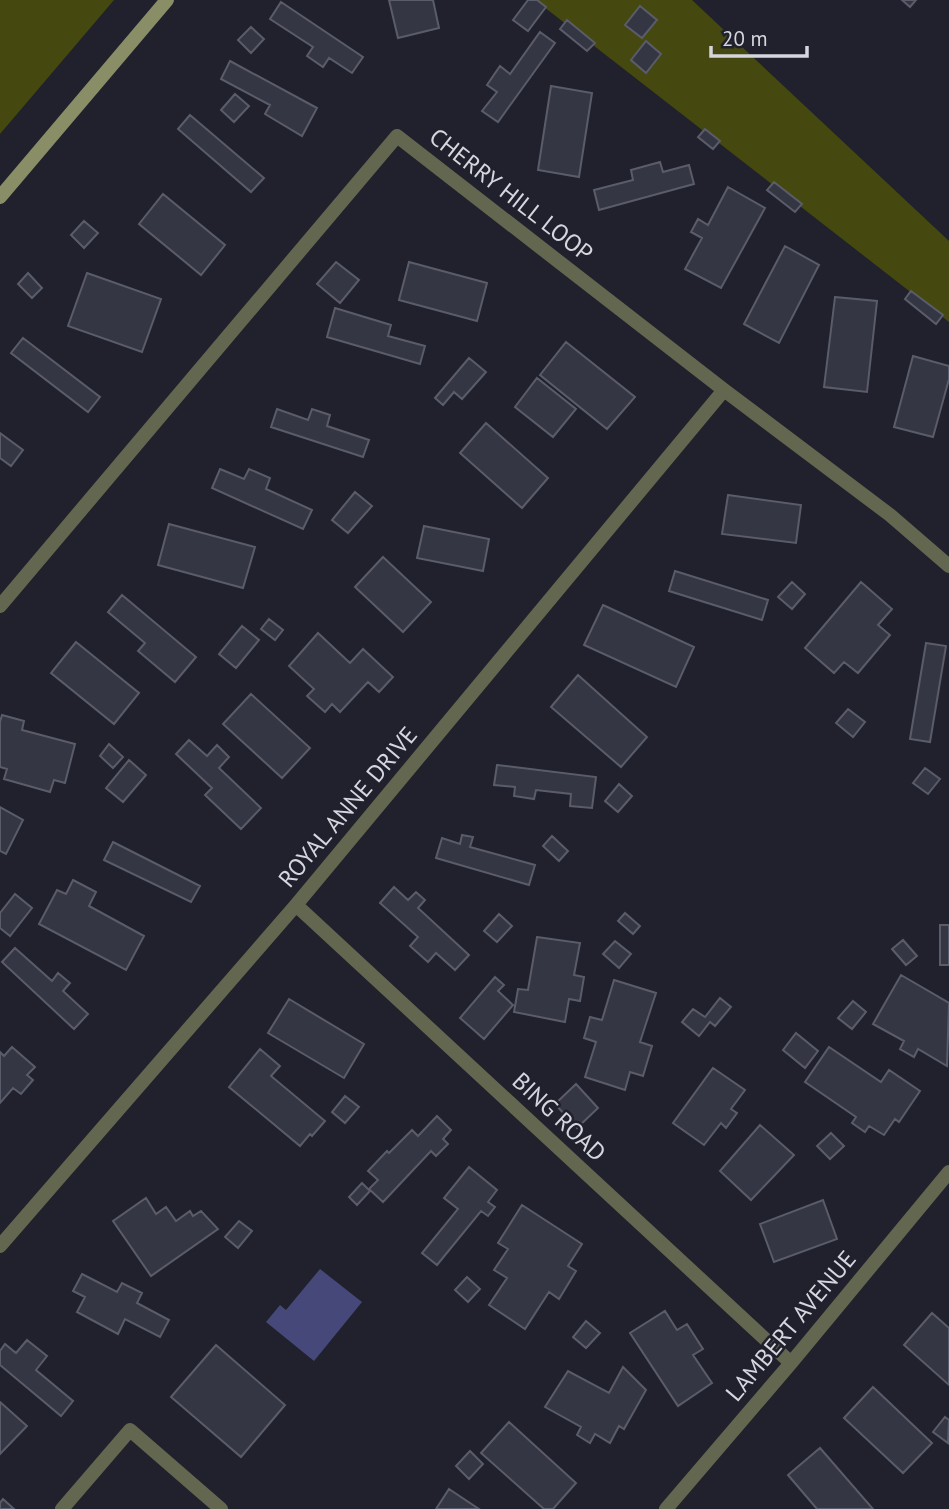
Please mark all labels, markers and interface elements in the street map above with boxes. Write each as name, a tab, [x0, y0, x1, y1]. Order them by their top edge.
scale bar	[711, 14, 807, 58]
text: 20 m	[722, 25, 768, 52]
street label: CHERRY HILL LOOP	[423, 121, 599, 268]
street label: ROYAL ANNE DRIVE	[271, 720, 424, 893]
street label: BING ROAD	[506, 1065, 613, 1168]
street label: LAMBERT AVENUE	[719, 1244, 863, 1407]

